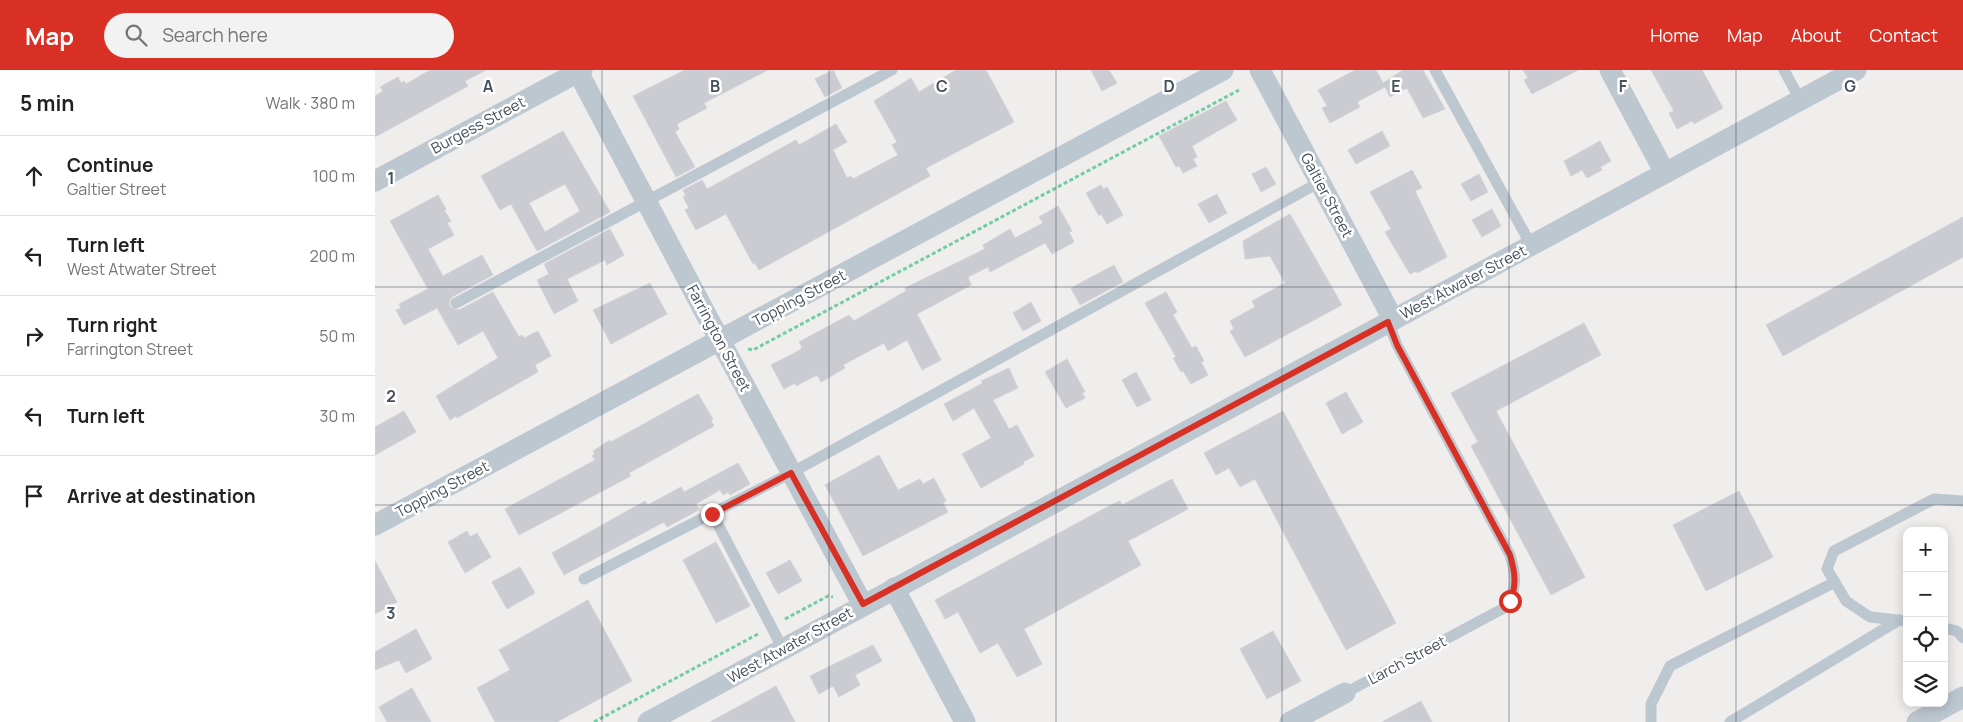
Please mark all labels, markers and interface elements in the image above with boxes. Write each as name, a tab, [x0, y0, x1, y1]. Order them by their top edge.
search box	[104, 13, 454, 58]
text: Map	[25, 19, 74, 52]
icon: search	[122, 21, 150, 49]
text: Search here	[162, 22, 268, 48]
text: Home	[1650, 23, 1699, 47]
text: Map	[1727, 23, 1763, 47]
text: About	[1791, 23, 1841, 47]
text: Contact	[1869, 23, 1938, 47]
text: A	[483, 75, 494, 97]
text: B	[710, 75, 720, 97]
text: C	[936, 75, 948, 97]
text: D	[1163, 75, 1175, 97]
text: E	[1391, 75, 1401, 97]
text: F	[1619, 75, 1628, 97]
text: G	[1844, 75, 1856, 97]
text: 5 min	[20, 89, 74, 117]
street label: Burgess Street	[427, 91, 529, 159]
text: Walk · 380 m	[266, 92, 355, 114]
street label: Galtier Street	[1296, 149, 1358, 241]
text: Continue	[67, 152, 153, 178]
icon: ahead	[20, 162, 48, 190]
text: 100 m	[312, 165, 355, 187]
text: 1	[387, 167, 395, 189]
text: Galtier Street	[67, 178, 166, 200]
text: Turn left	[67, 232, 145, 258]
street label: West Atwater Street	[1396, 240, 1530, 324]
icon: left	[20, 242, 48, 270]
text: 200 m	[310, 245, 355, 267]
text: West Atwater Street	[67, 258, 217, 280]
street label: Topping Street	[749, 265, 849, 331]
street label: Farrington Street	[682, 281, 756, 395]
text: Turn right	[67, 312, 157, 338]
icon: right	[20, 322, 48, 350]
text: 50 m	[319, 325, 355, 347]
text: Farrington Street	[67, 338, 193, 360]
text: 2	[386, 385, 396, 407]
icon: left	[20, 402, 48, 430]
text: Turn left	[67, 403, 145, 429]
text: 30 m	[320, 405, 355, 427]
street label: Topping Street	[392, 456, 492, 522]
icon: arrive	[20, 482, 48, 510]
text: Arrive at destination	[67, 483, 256, 509]
route end	[701, 503, 724, 526]
map controls	[1903, 527, 1948, 707]
button: +	[1903, 527, 1948, 572]
button: −	[1903, 572, 1948, 617]
route start	[1499, 590, 1522, 613]
text: 3	[386, 602, 396, 624]
street label: West Atwater Street	[724, 602, 856, 688]
button: locate	[1903, 617, 1948, 662]
street label: Larch Street	[1364, 631, 1450, 689]
button: layers	[1903, 662, 1948, 707]

